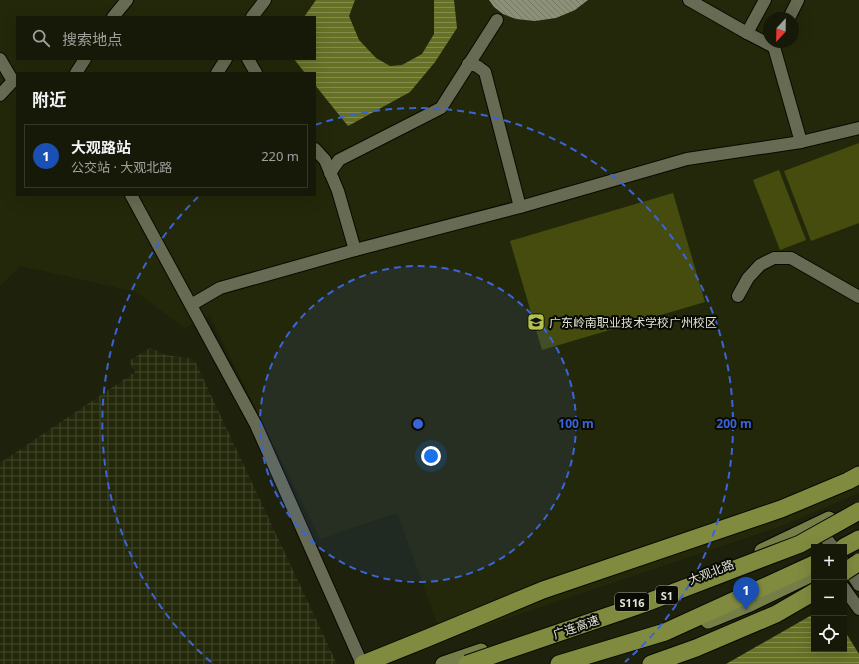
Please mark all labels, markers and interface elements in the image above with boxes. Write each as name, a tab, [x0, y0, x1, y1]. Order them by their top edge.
north arrow	[763, 12, 799, 48]
search box	[16, 16, 316, 60]
icon: search	[30, 27, 52, 49]
text: 搜索地点	[62, 29, 122, 49]
text: 附近	[32, 88, 66, 111]
text: 大观路站	[71, 137, 131, 157]
text: 1	[42, 147, 50, 165]
text: 220 m	[261, 147, 299, 165]
text: 公交站 · 大观北路	[71, 158, 172, 176]
school or university icon: 广东岭南职业技术学校广州校区	[526, 312, 546, 332]
place label: 广东岭南职业技术学校广州校区	[549, 314, 717, 331]
text: 100 m	[558, 415, 594, 432]
text: 200 m	[716, 415, 752, 432]
centre of rings	[411, 417, 425, 431]
your location	[421, 446, 441, 466]
map controls	[811, 544, 847, 652]
button: +	[811, 544, 847, 580]
street label: 大观北路	[686, 555, 736, 589]
pin: 1	[733, 577, 759, 610]
button: −	[811, 580, 847, 616]
road number: S1	[656, 586, 678, 604]
road number: S116	[615, 593, 649, 611]
street label: 广连高速	[551, 611, 601, 643]
button: locate	[811, 616, 847, 652]

